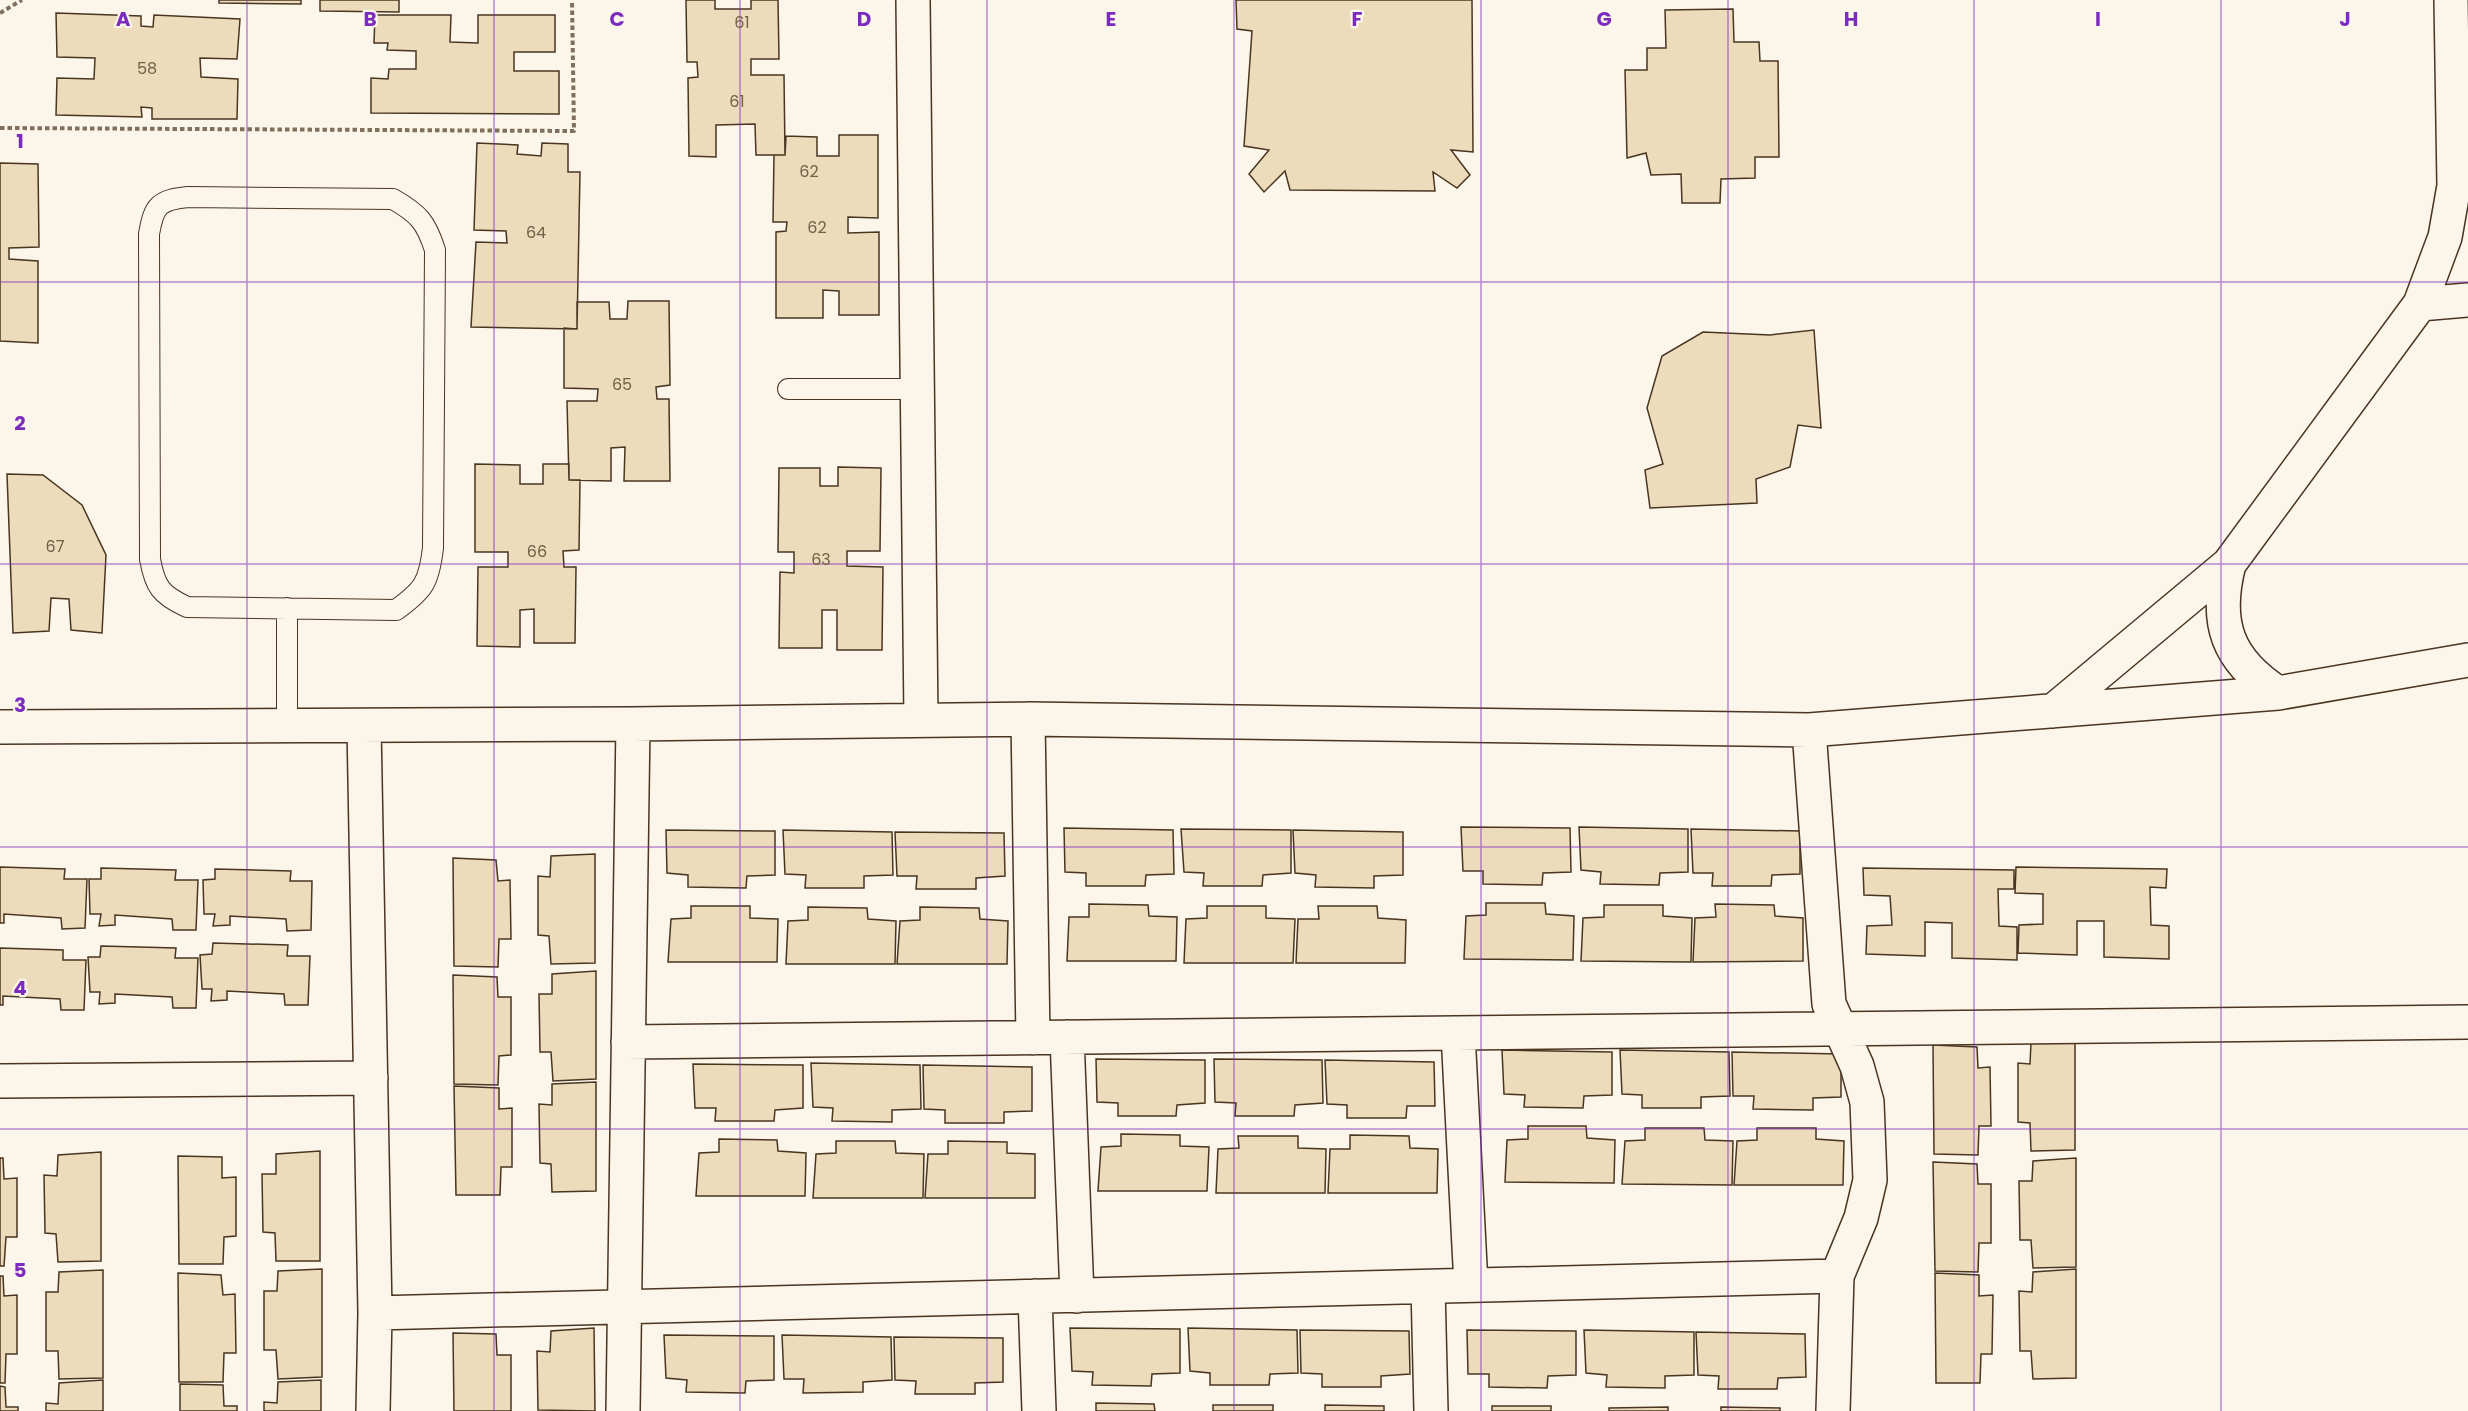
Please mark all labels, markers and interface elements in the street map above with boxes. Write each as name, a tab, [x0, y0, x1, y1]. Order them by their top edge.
text: A	[116, 5, 131, 33]
text: B	[363, 5, 377, 33]
text: C	[609, 5, 625, 33]
text: D	[857, 5, 871, 33]
text: E	[1106, 5, 1116, 33]
text: F	[1352, 5, 1363, 33]
text: G	[1596, 5, 1612, 33]
text: H	[1844, 5, 1858, 33]
text: I	[2095, 5, 2101, 33]
text: J	[2339, 5, 2351, 33]
house number: 61	[734, 11, 750, 34]
house number: 58	[137, 57, 157, 80]
house number: 61	[729, 90, 745, 113]
text: 1	[16, 127, 24, 155]
house number: 62	[799, 160, 819, 183]
house number: 62	[807, 216, 827, 239]
house number: 64	[526, 221, 546, 244]
house number: 65	[612, 373, 632, 396]
text: 2	[14, 409, 26, 437]
house number: 67	[46, 535, 65, 558]
house number: 66	[527, 540, 547, 563]
house number: 63	[811, 548, 831, 571]
text: 3	[14, 691, 26, 719]
text: 4	[13, 974, 27, 1002]
text: 5	[14, 1256, 27, 1284]

